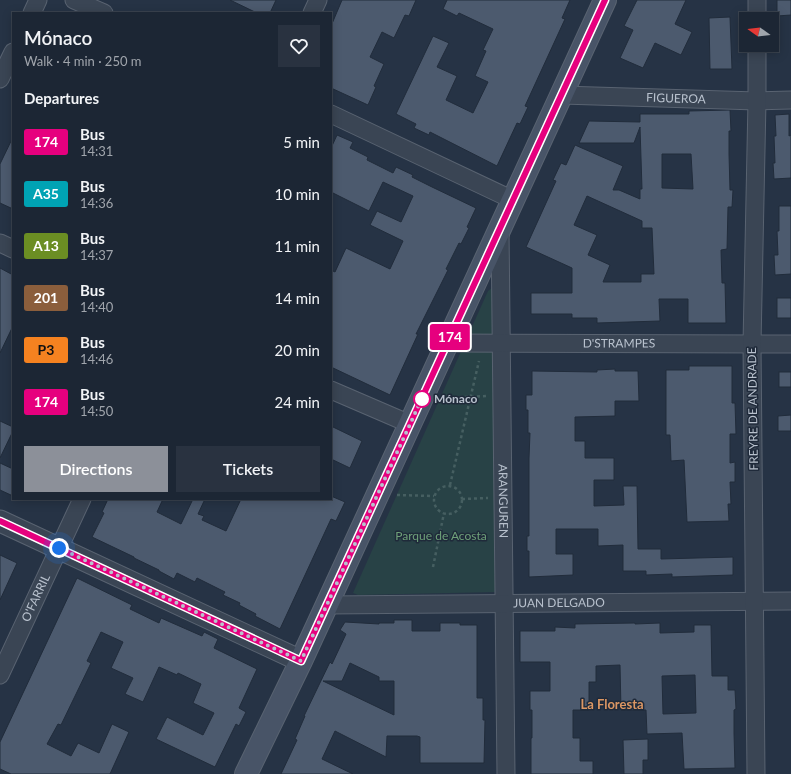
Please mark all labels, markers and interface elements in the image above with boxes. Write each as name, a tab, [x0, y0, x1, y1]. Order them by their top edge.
north arrow	[739, 12, 779, 52]
map controls	[739, 12, 779, 52]
button: heart	[278, 25, 320, 67]
text: Mónaco	[24, 26, 92, 49]
text: Walk · 4 min · 250 m	[24, 53, 142, 69]
text: Departures	[24, 89, 99, 107]
street label: FIGUEROA	[646, 90, 707, 106]
text: Bus	[80, 125, 105, 143]
text: 174	[34, 133, 58, 150]
text: 5 min	[283, 133, 320, 151]
text: 14:31	[80, 143, 113, 159]
text: Bus	[80, 177, 105, 195]
text: A35	[33, 185, 59, 202]
text: 10 min	[274, 185, 320, 203]
text: 14:36	[80, 195, 113, 211]
text: Bus	[80, 229, 105, 247]
text: A13	[33, 237, 59, 254]
text: 11 min	[274, 237, 320, 255]
text: 14:37	[80, 247, 113, 263]
text: Bus	[80, 281, 105, 299]
text: 201	[34, 289, 58, 306]
text: 14 min	[274, 289, 320, 307]
text: 14:40	[80, 299, 113, 315]
line badge: 174	[427, 324, 473, 350]
text: 174	[438, 328, 462, 345]
text: Bus	[80, 333, 105, 351]
street label: D'STRAMPES	[583, 335, 655, 351]
text: P3	[38, 341, 54, 358]
text: 20 min	[274, 341, 320, 359]
street label: FREYRE DE ANDRADE	[744, 347, 761, 471]
text: 14:46	[80, 351, 113, 367]
text: Bus	[80, 385, 105, 403]
marker: Mónaco	[413, 390, 431, 408]
place label: Mónaco	[434, 391, 478, 406]
text: 174	[34, 393, 58, 410]
text: 24 min	[274, 393, 320, 411]
text: 14:50	[80, 403, 113, 419]
button: Directions	[24, 446, 168, 492]
button: Tickets	[176, 446, 320, 492]
street label: ARANGUREN	[496, 464, 511, 538]
park label: Parque de Acosta	[395, 528, 487, 543]
your location	[49, 538, 69, 558]
street label: O'FARRIL	[18, 572, 53, 624]
street label: JUAN DELGADO	[513, 595, 605, 610]
district label: La Floresta	[580, 696, 644, 712]

